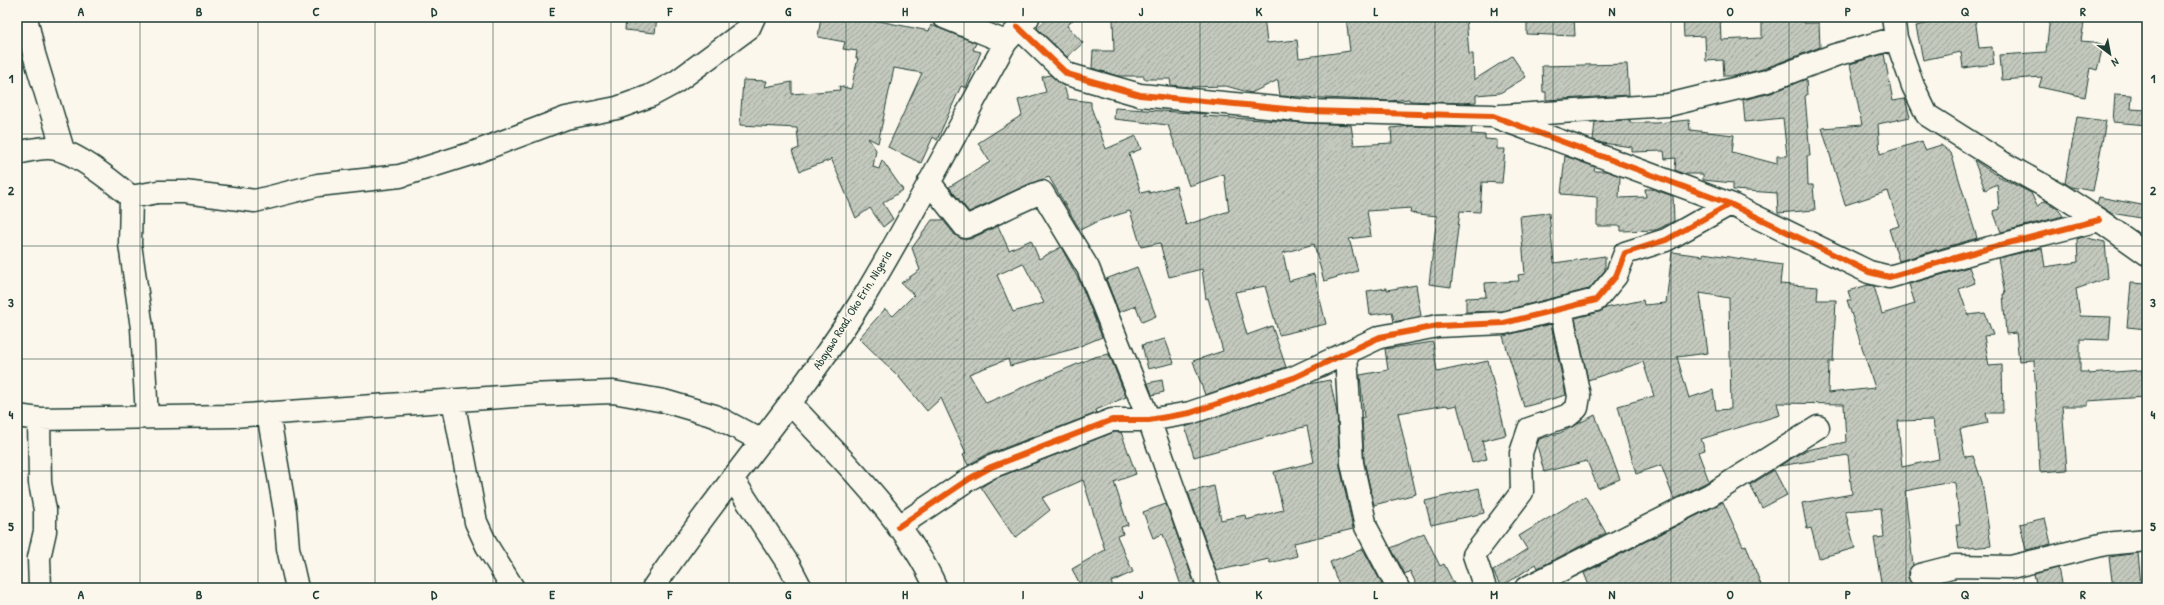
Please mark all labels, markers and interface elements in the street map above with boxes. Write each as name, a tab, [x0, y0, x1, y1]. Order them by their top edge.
text: A	[78, 2, 85, 20]
text: B	[196, 2, 203, 20]
text: C	[312, 2, 320, 20]
text: D	[431, 2, 438, 20]
text: E	[549, 2, 555, 20]
text: F	[667, 2, 674, 20]
text: G	[785, 2, 792, 20]
text: H	[902, 2, 908, 20]
text: I	[1021, 2, 1025, 20]
text: J	[1139, 2, 1144, 20]
text: K	[1256, 2, 1263, 20]
text: L	[1374, 2, 1379, 20]
text: M	[1490, 2, 1498, 20]
text: N	[1609, 2, 1616, 20]
text: O	[1726, 2, 1734, 20]
text: P	[1845, 2, 1851, 20]
text: Q	[1961, 2, 1970, 20]
text: R	[2080, 2, 2086, 20]
north arrow	[2090, 34, 2130, 74]
text: N	[2109, 55, 2121, 70]
text: 1	[9, 69, 14, 87]
text: 1	[2151, 69, 2156, 87]
text: 2	[8, 181, 15, 199]
text: 2	[2150, 181, 2157, 199]
street label: Abayawo Road, Oko Erin, Nigeria	[809, 247, 896, 373]
text: 3	[8, 293, 14, 311]
text: 3	[2150, 293, 2156, 311]
text: 4	[9, 405, 14, 423]
text: 4	[2151, 405, 2156, 423]
text: 5	[8, 517, 14, 535]
text: 5	[2150, 517, 2156, 535]
text: A	[78, 585, 85, 603]
text: B	[196, 585, 203, 603]
text: C	[312, 585, 320, 603]
text: D	[431, 585, 438, 603]
text: E	[549, 585, 555, 603]
text: F	[667, 585, 674, 603]
text: G	[785, 585, 792, 603]
text: H	[902, 585, 908, 603]
text: I	[1021, 585, 1025, 603]
text: J	[1139, 585, 1144, 603]
text: K	[1256, 585, 1263, 603]
text: L	[1374, 585, 1379, 603]
text: M	[1490, 585, 1498, 603]
text: N	[1609, 585, 1616, 603]
text: O	[1726, 585, 1734, 603]
text: P	[1845, 585, 1851, 603]
text: Q	[1961, 585, 1970, 603]
text: R	[2080, 585, 2086, 603]

